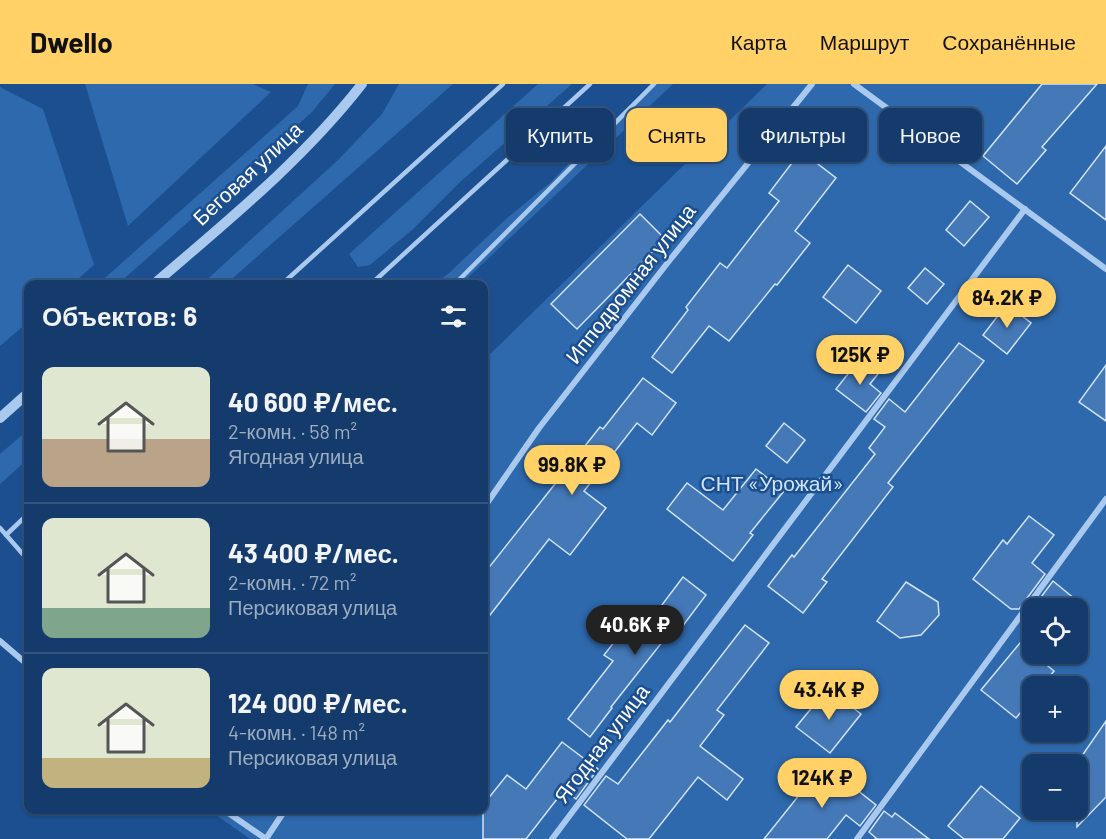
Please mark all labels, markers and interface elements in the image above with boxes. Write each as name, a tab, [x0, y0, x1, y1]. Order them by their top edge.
text: Dwello	[30, 25, 113, 59]
text: Карта	[731, 29, 787, 54]
text: Маршрут	[820, 29, 909, 54]
text: Сохранённые	[942, 29, 1076, 54]
chip: Купить	[506, 108, 614, 162]
chip: Снять	[626, 108, 727, 162]
chip: Фильтры	[739, 108, 867, 162]
chip: Новое	[879, 108, 982, 162]
street label: Беговая улица	[187, 116, 307, 230]
street label: Ипподромная улица	[560, 198, 700, 368]
pin: 84.2K ₽	[952, 278, 1062, 329]
text: 84.2K ₽	[972, 285, 1042, 309]
text: Объектов: 6	[42, 300, 197, 331]
icon: filters	[437, 300, 470, 333]
pin: 125K ₽	[811, 335, 909, 386]
text: 125K ₽	[830, 342, 890, 366]
text: 40 600 ₽/мес.	[228, 386, 398, 417]
icon: home	[90, 391, 162, 463]
text: 2-комн. · 58 m²	[228, 419, 357, 443]
text: Ягодная улица	[228, 444, 364, 468]
pin: 99.8K ₽	[517, 445, 627, 496]
text: 99.8K ₽	[538, 452, 606, 476]
park label: СНТ «Урожай»	[700, 470, 844, 495]
text: 43 400 ₽/мес.	[228, 537, 399, 568]
icon: home	[90, 542, 162, 614]
text: 2-комн. · 72 m²	[228, 570, 357, 594]
text: Персиковая улица	[228, 595, 397, 619]
map controls	[1022, 598, 1088, 820]
button: locate	[1022, 598, 1088, 664]
pin: 40.6K ₽	[580, 605, 690, 656]
text: 40.6K ₽	[600, 612, 670, 636]
pin: 43.4K ₽	[774, 670, 884, 721]
button: +	[1022, 676, 1088, 742]
text: 43.4K ₽	[794, 677, 864, 701]
street label: Ягодная улица	[548, 678, 654, 807]
text: 124 000 ₽/мес.	[228, 687, 408, 718]
icon: home	[90, 692, 162, 764]
text: 4-комн. · 148 m²	[228, 720, 365, 744]
text: Персиковая улица	[228, 745, 397, 769]
button: −	[1022, 754, 1088, 820]
pin: 124K ₽	[773, 758, 871, 809]
text: 124K ₽	[792, 765, 852, 789]

